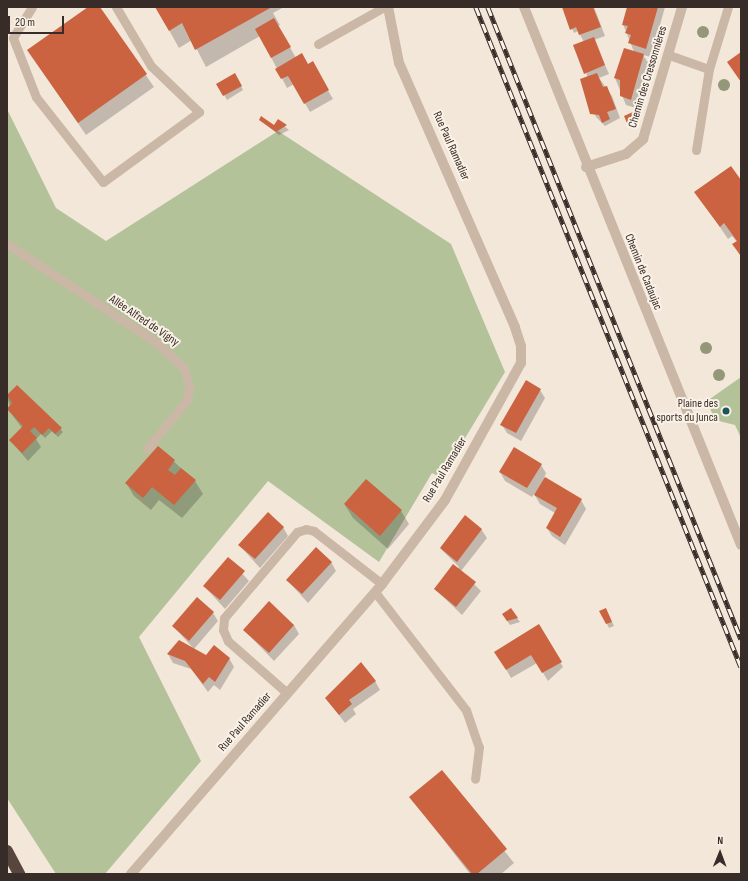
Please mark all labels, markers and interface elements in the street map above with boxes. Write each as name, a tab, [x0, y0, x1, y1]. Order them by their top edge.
scale bar	[10, 8, 66, 34]
text: 20 m	[15, 15, 35, 30]
street label: Chemin des Cressonnières	[626, 24, 670, 130]
street label: Rue Paul Ramadier	[429, 109, 473, 183]
street label: Chemin de Cadaujac	[621, 232, 665, 312]
street label: Allée Alfred de Vigny	[106, 292, 182, 350]
place label: Plaine des sports du Junca	[657, 397, 718, 425]
marker: Plaine des sports du Junca	[721, 406, 731, 416]
street label: Rue Paul Ramadier	[420, 435, 470, 505]
street label: Rue Paul Ramadier	[215, 689, 275, 755]
north arrow	[700, 833, 740, 873]
text: N	[717, 834, 723, 847]

